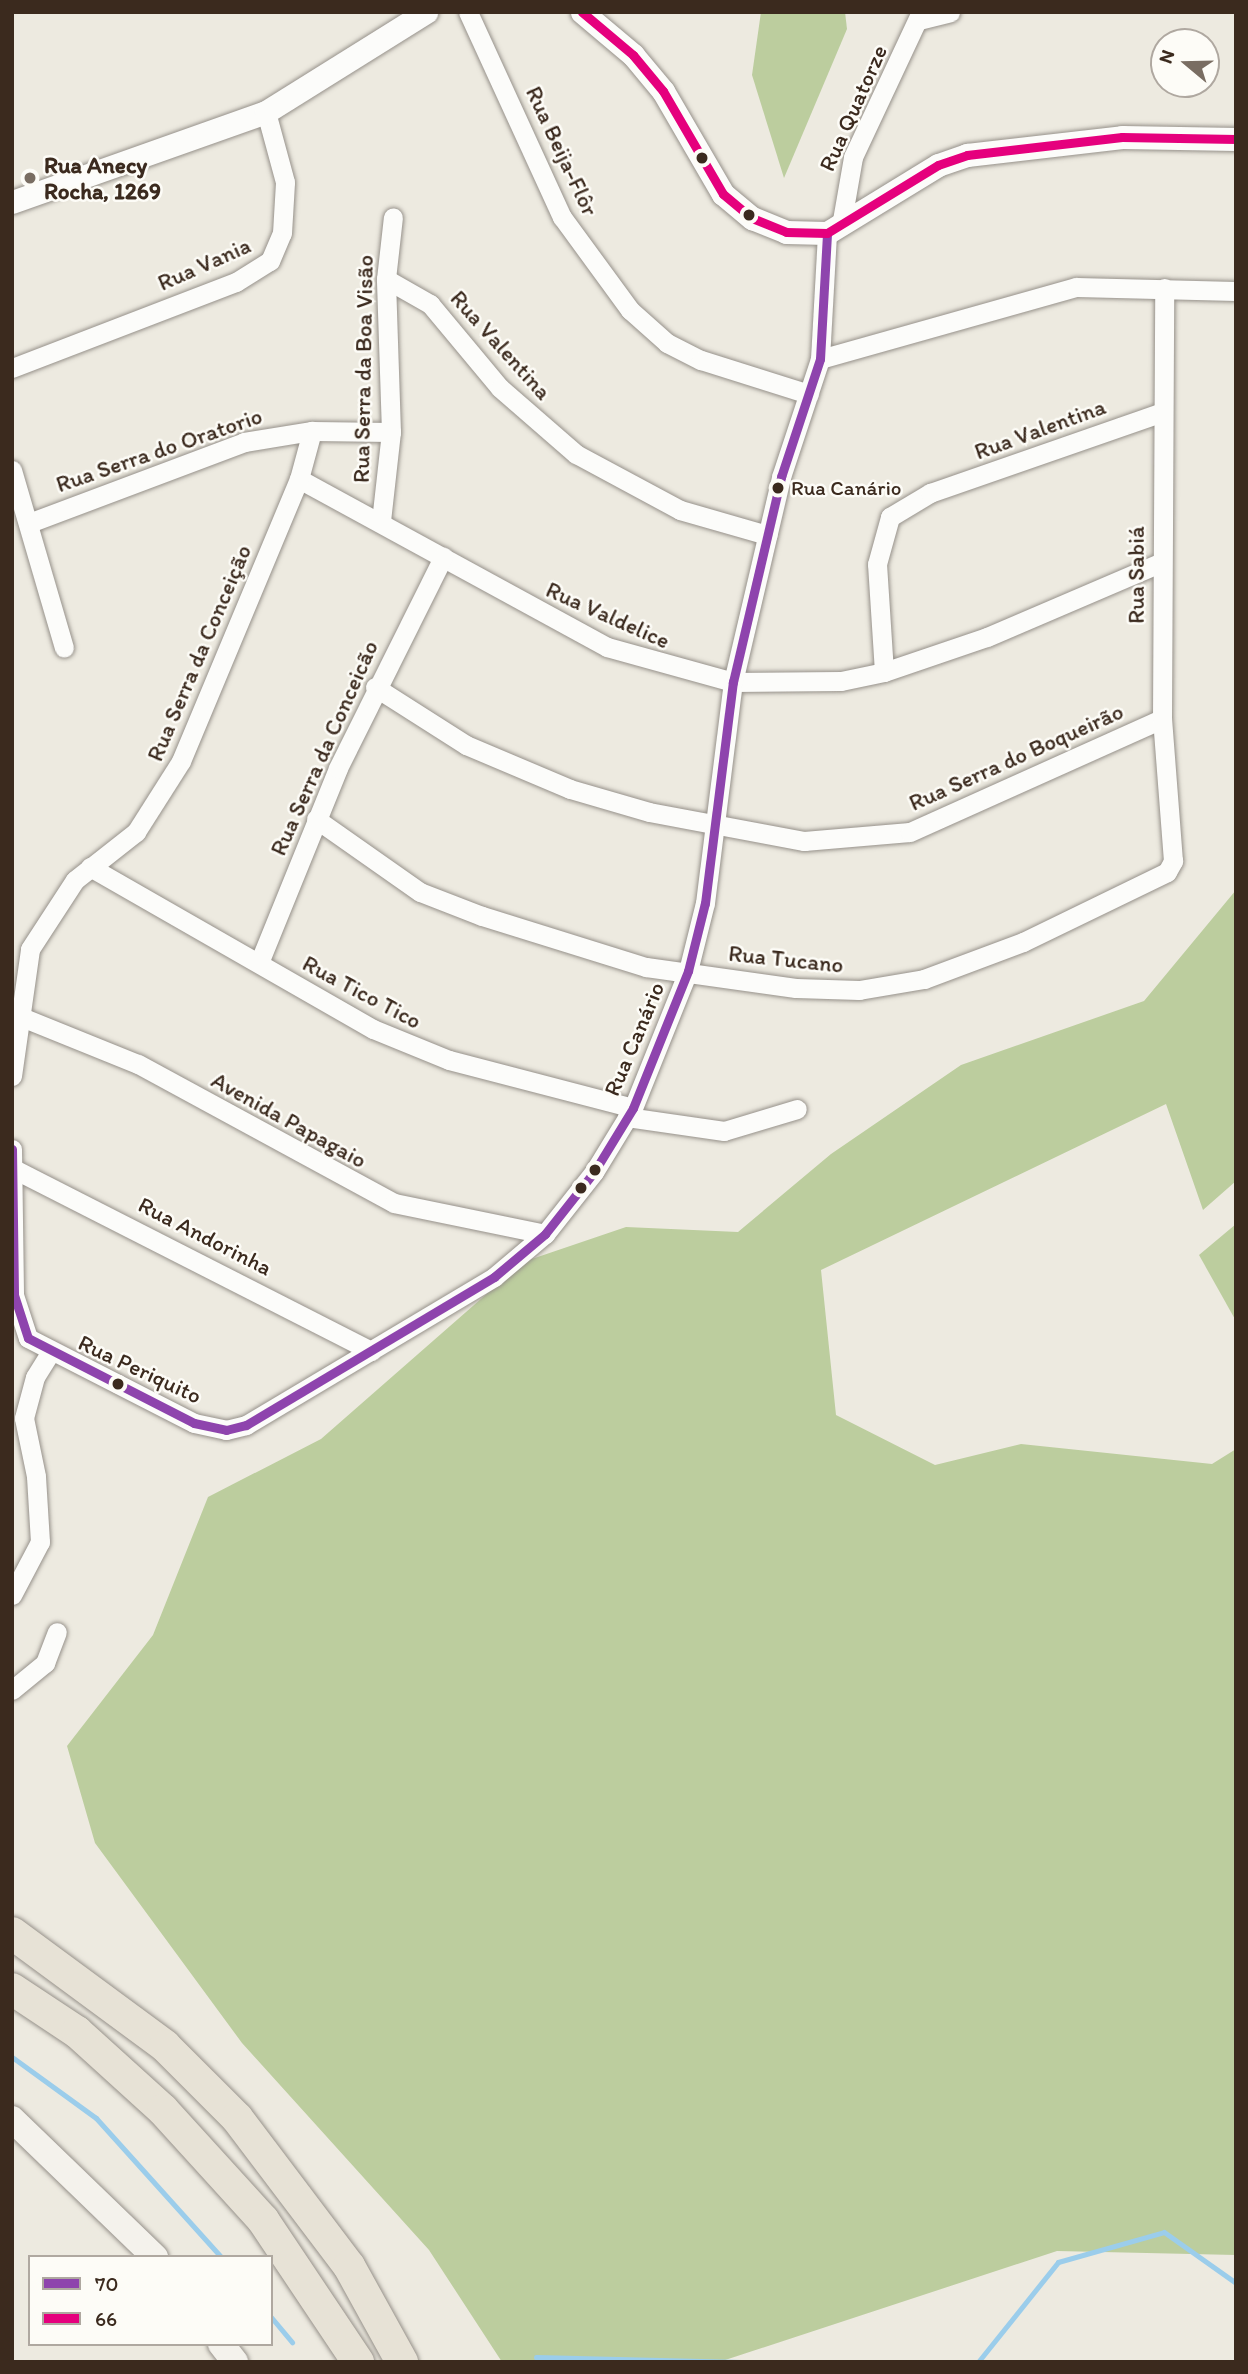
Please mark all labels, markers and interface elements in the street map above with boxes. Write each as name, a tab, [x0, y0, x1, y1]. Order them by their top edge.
north arrow	[1150, 28, 1220, 98]
street label: Rua Quatorze	[813, 41, 893, 175]
text: N	[1154, 47, 1180, 66]
street label: Rua Beija-Flôr	[520, 81, 604, 221]
place label: Rua Anecy Rocha, 1269	[44, 151, 161, 205]
unlabelled marker	[695, 151, 709, 165]
marker: Rua Anecy Rocha, 1269	[22, 170, 38, 186]
unlabelled marker	[742, 208, 756, 222]
street label: Rua Vania	[153, 231, 255, 297]
street label: Rua Serra da Boa Visão	[347, 255, 379, 483]
street label: Rua Valentina	[445, 285, 557, 405]
street label: Rua Valentina	[971, 393, 1109, 465]
street label: Rua Serra do Oratorio	[53, 402, 265, 498]
place label: Rua Canário	[791, 475, 902, 501]
marker: Rua Canário	[771, 481, 785, 495]
street label: Rua Sabiá	[1122, 526, 1150, 624]
street label: Rua Serra da Conceição	[141, 541, 257, 765]
street label: Rua Valdelice	[542, 576, 674, 654]
street label: Rua Serra da Conceicão	[264, 636, 384, 860]
street label: Rua Serra do Boqueirão	[905, 697, 1127, 817]
street label: Rua Tucano	[728, 939, 844, 979]
street label: Rua Tico Tico	[298, 949, 426, 1035]
street label: Rua Canário	[598, 978, 670, 1100]
street label: Avenida Papagaio	[207, 1066, 371, 1174]
unlabelled marker	[588, 1163, 602, 1177]
unlabelled marker	[574, 1181, 588, 1195]
street label: Rua Andorinha	[133, 1190, 277, 1282]
street label: Rua Periquito	[74, 1329, 206, 1409]
unlabelled marker	[111, 1377, 125, 1391]
legend	[28, 2255, 273, 2346]
text: 70	[95, 2271, 118, 2296]
text: 66	[95, 2306, 117, 2331]

